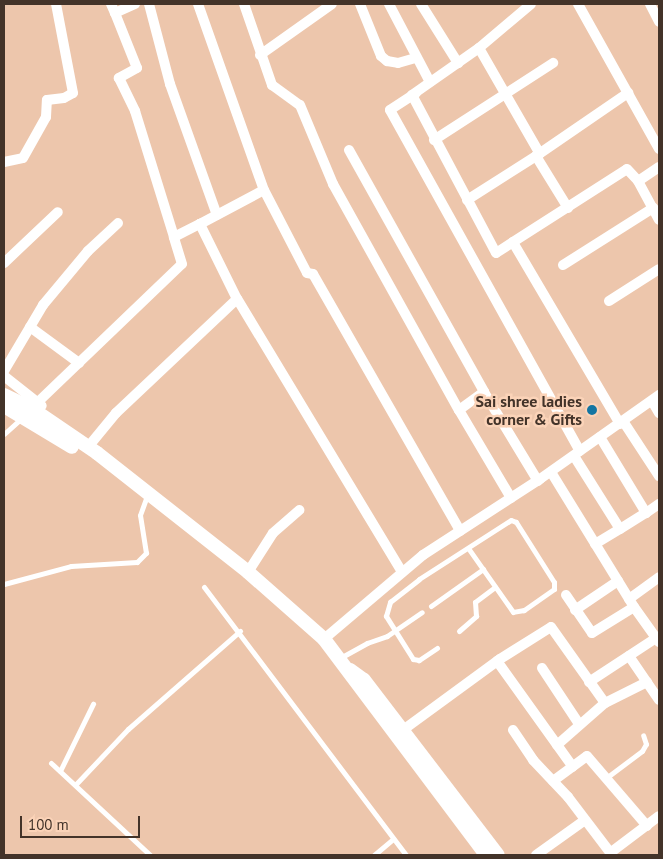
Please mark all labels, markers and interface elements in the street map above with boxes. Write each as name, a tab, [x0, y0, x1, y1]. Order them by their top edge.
place label: Sai shree ladies corner & Gifts	[475, 391, 582, 429]
marker: Sai shree ladies corner & Gifts	[586, 404, 598, 416]
scale bar	[22, 806, 142, 838]
text: 100 m	[28, 815, 69, 834]

